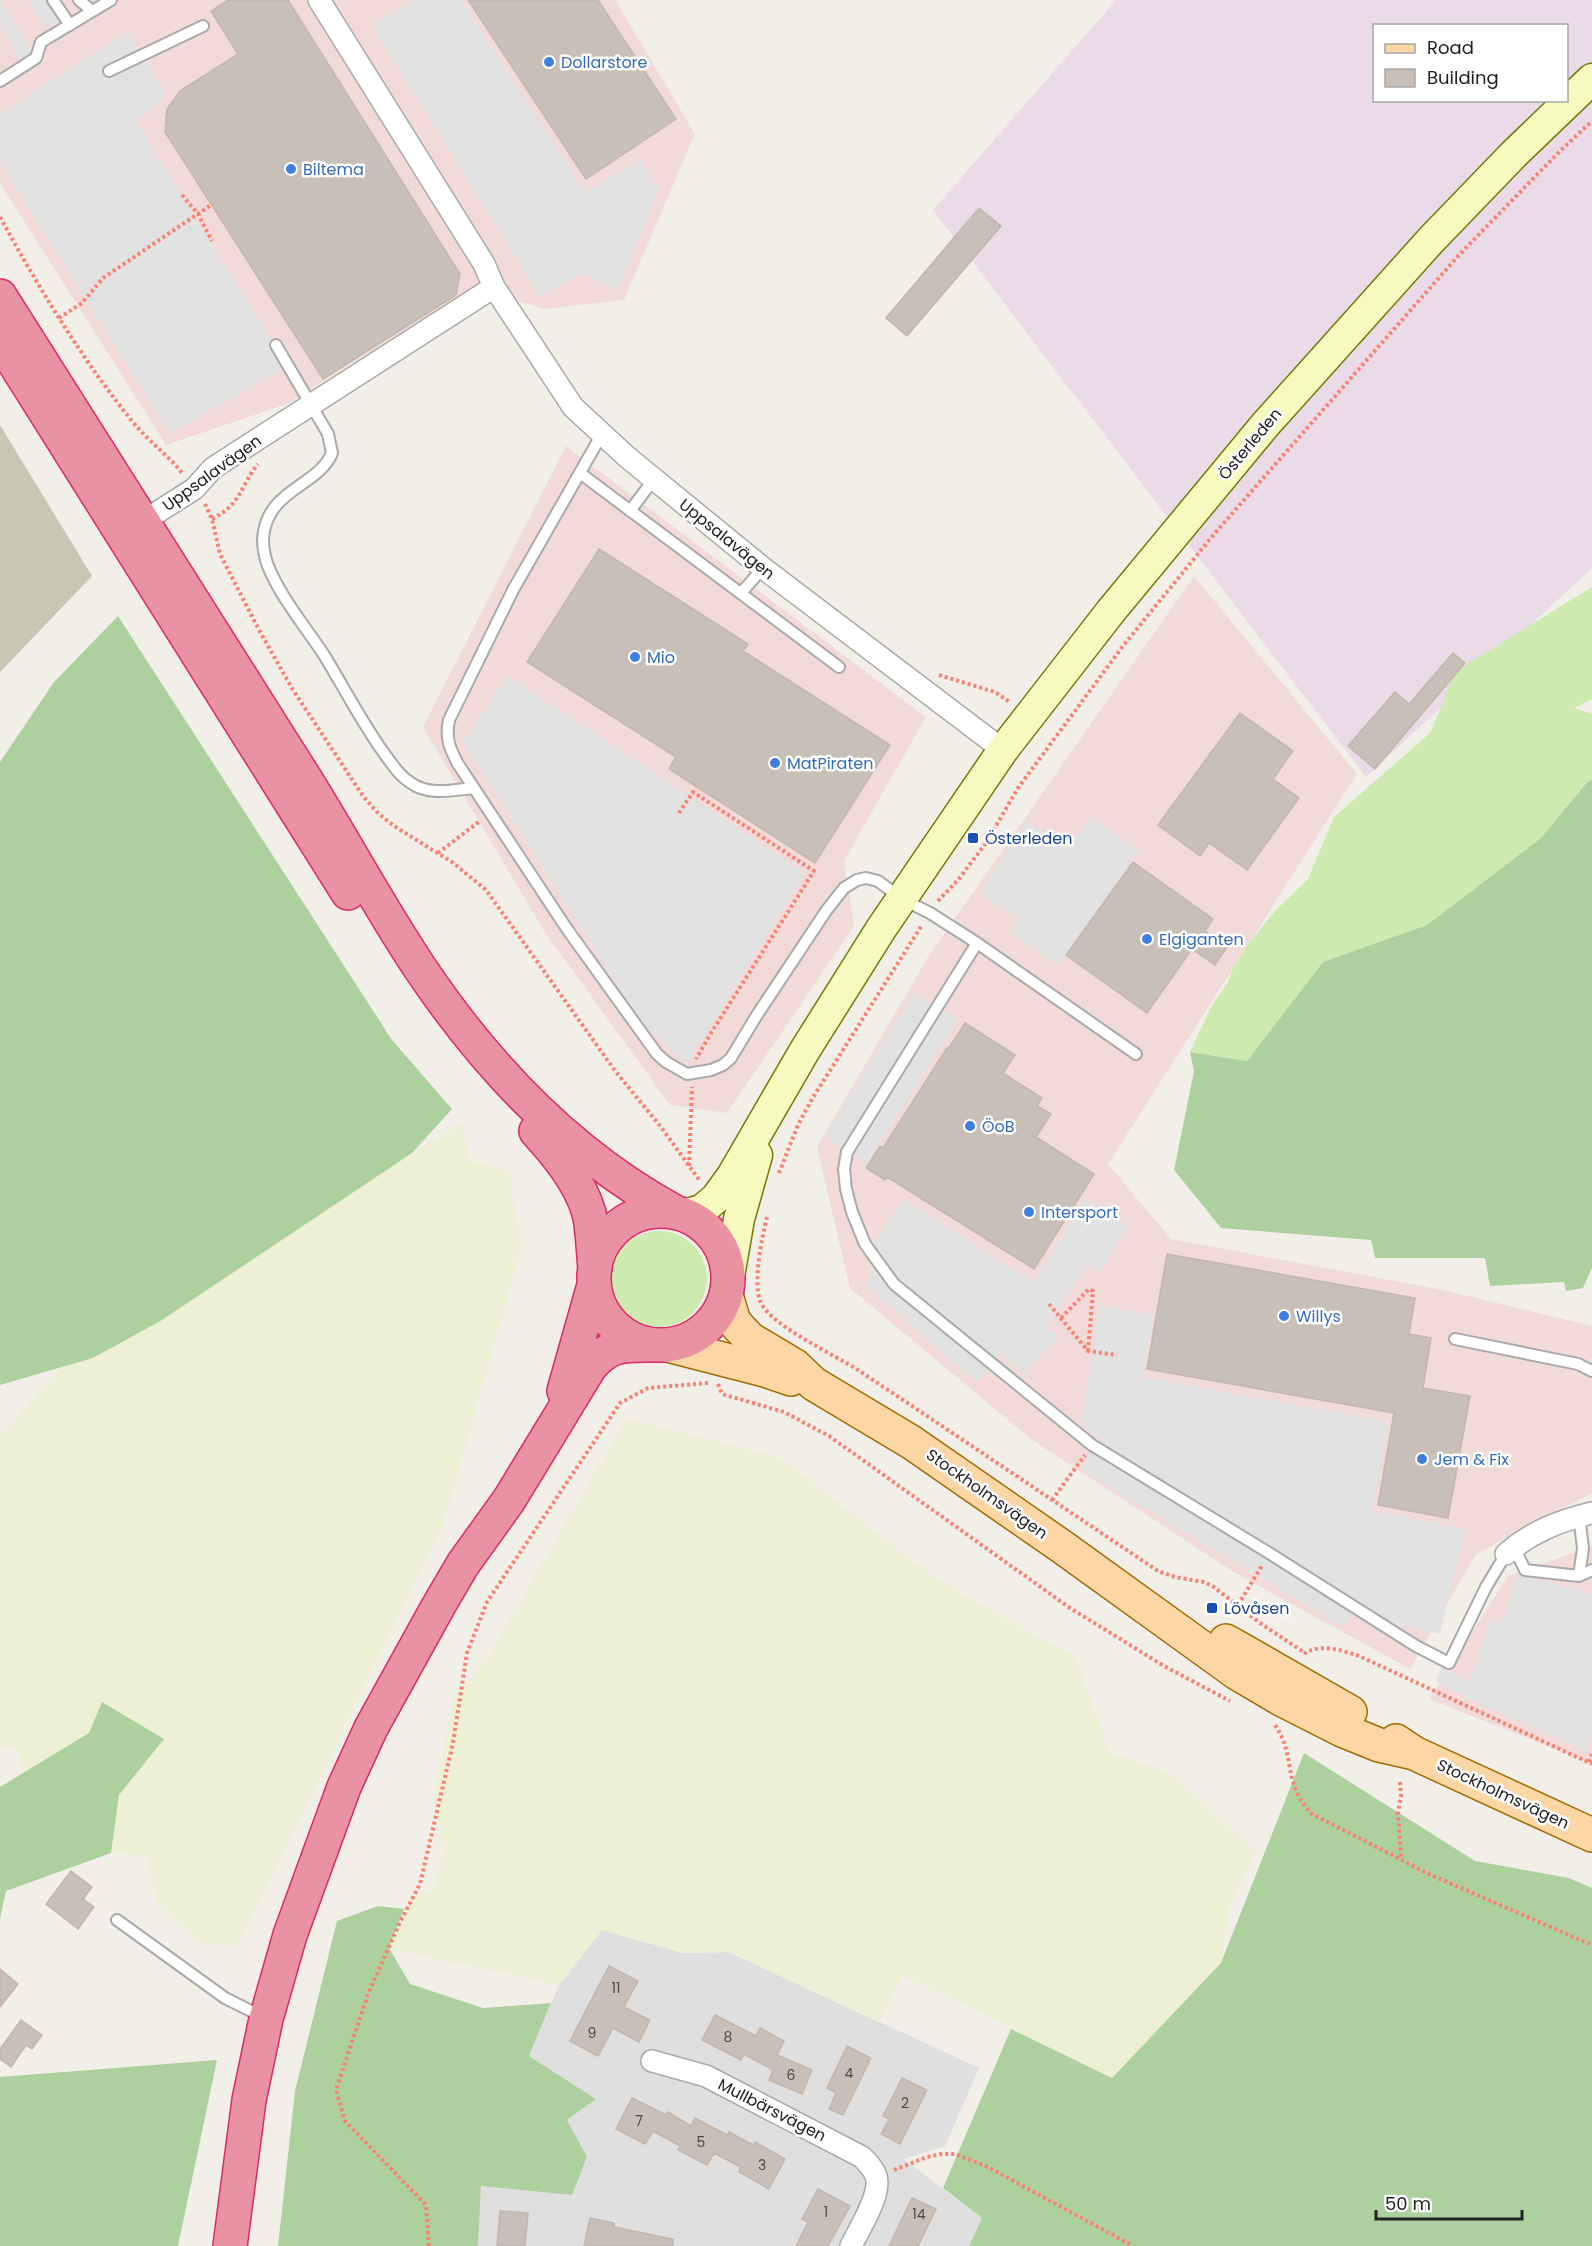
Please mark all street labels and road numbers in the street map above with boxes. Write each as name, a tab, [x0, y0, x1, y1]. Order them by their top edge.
street label: Österleden	[1213, 403, 1287, 485]
street label: Uppsalavägen	[158, 429, 266, 517]
street label: Uppsalavägen	[674, 493, 780, 585]
street label: Stockholmsvägen	[922, 1443, 1052, 1545]
street label: Stockholmsvägen	[1433, 1753, 1573, 1835]
street label: Mullbärsvägen	[714, 2073, 830, 2147]

